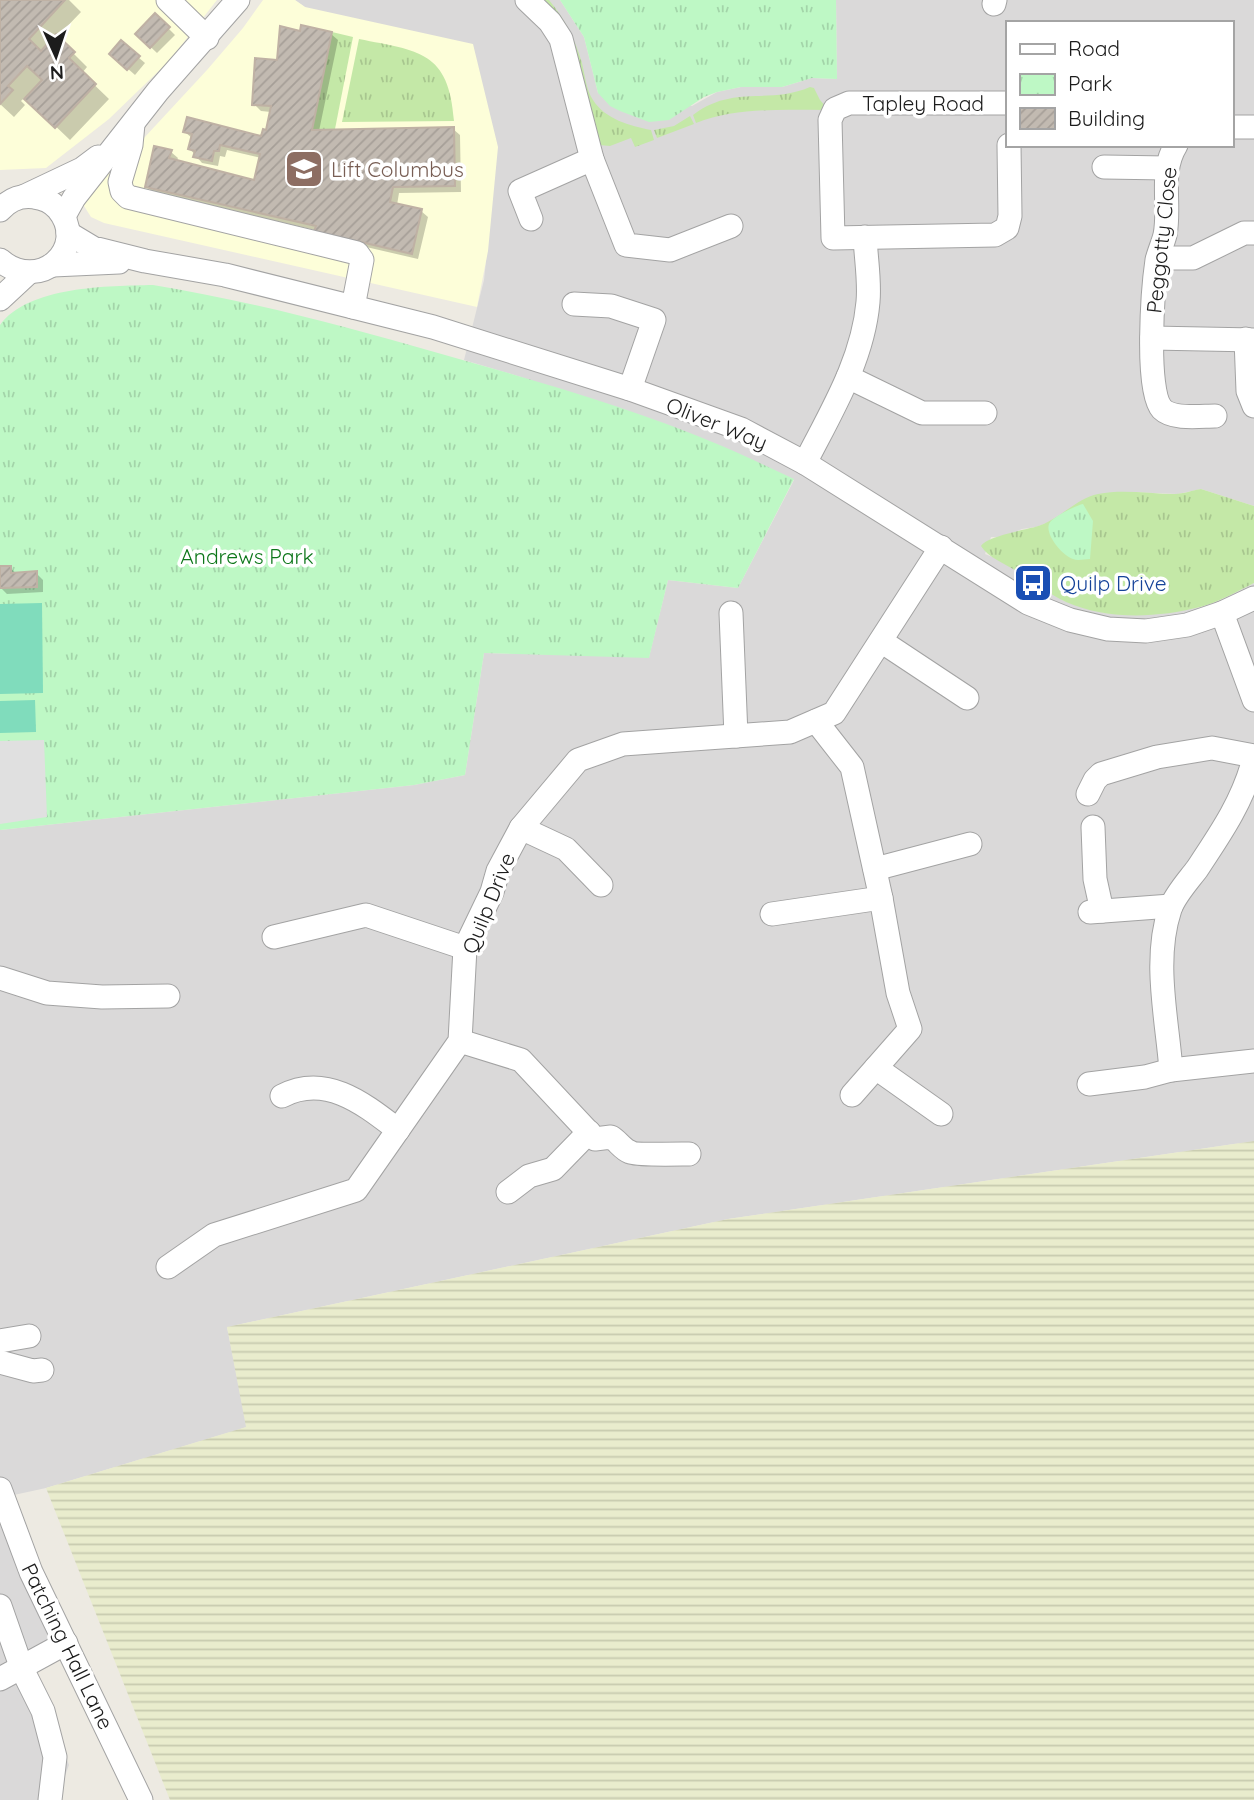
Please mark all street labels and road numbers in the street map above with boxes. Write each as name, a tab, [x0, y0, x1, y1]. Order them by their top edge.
street label: Tapley Road	[862, 90, 984, 116]
street label: Peggotty Close	[1140, 165, 1182, 315]
street label: Oliver Way	[663, 391, 771, 455]
street label: Quilp Drive	[456, 849, 520, 957]
street label: Patching Hall Lane	[17, 1559, 119, 1733]

